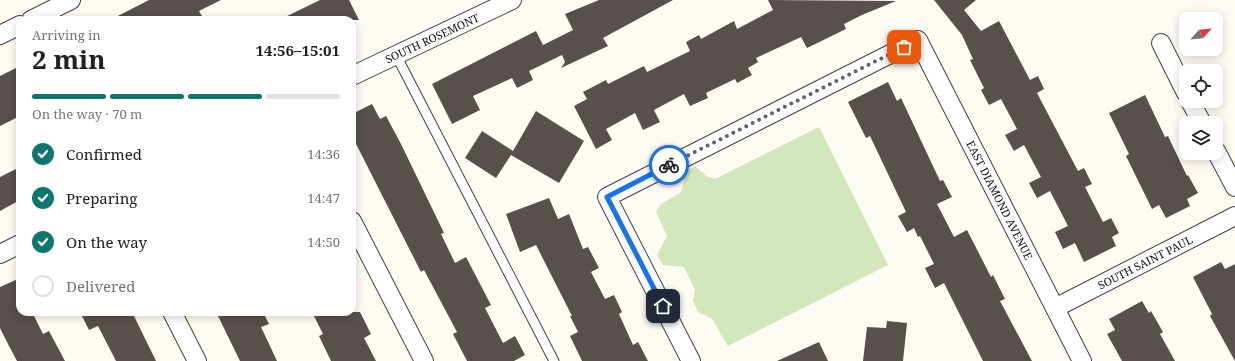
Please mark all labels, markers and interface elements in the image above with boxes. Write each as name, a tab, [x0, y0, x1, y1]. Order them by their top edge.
street label: SOUTH ROSEMONT	[383, 10, 482, 66]
north arrow	[1179, 12, 1223, 56]
map controls	[1179, 12, 1223, 160]
text: Arriving in	[32, 26, 101, 44]
pin	[887, 30, 921, 64]
icon: bag	[893, 36, 915, 58]
text: 14:56–15:01	[256, 40, 340, 60]
text: 2 min	[32, 41, 106, 77]
button: locate	[1179, 64, 1223, 108]
text: On the way · 70 m	[32, 105, 142, 123]
button: layers	[1179, 116, 1223, 160]
street label: EAST DIAMOND AVENUE	[963, 138, 1037, 262]
icon: check	[32, 143, 54, 165]
text: Confirmed	[66, 144, 142, 164]
text: 14:36	[307, 145, 340, 163]
courier	[649, 145, 689, 185]
icon: bike	[658, 154, 680, 176]
icon: check	[32, 187, 54, 209]
text: Preparing	[66, 188, 137, 208]
text: 14:47	[307, 189, 340, 207]
icon: check	[32, 231, 54, 253]
text: On the way	[66, 232, 147, 252]
street label: SOUTH SAINT PAUL	[1095, 232, 1195, 292]
text: 14:50	[307, 233, 340, 251]
text: Delivered	[66, 276, 135, 296]
pin	[646, 289, 680, 323]
icon: home	[652, 295, 674, 317]

